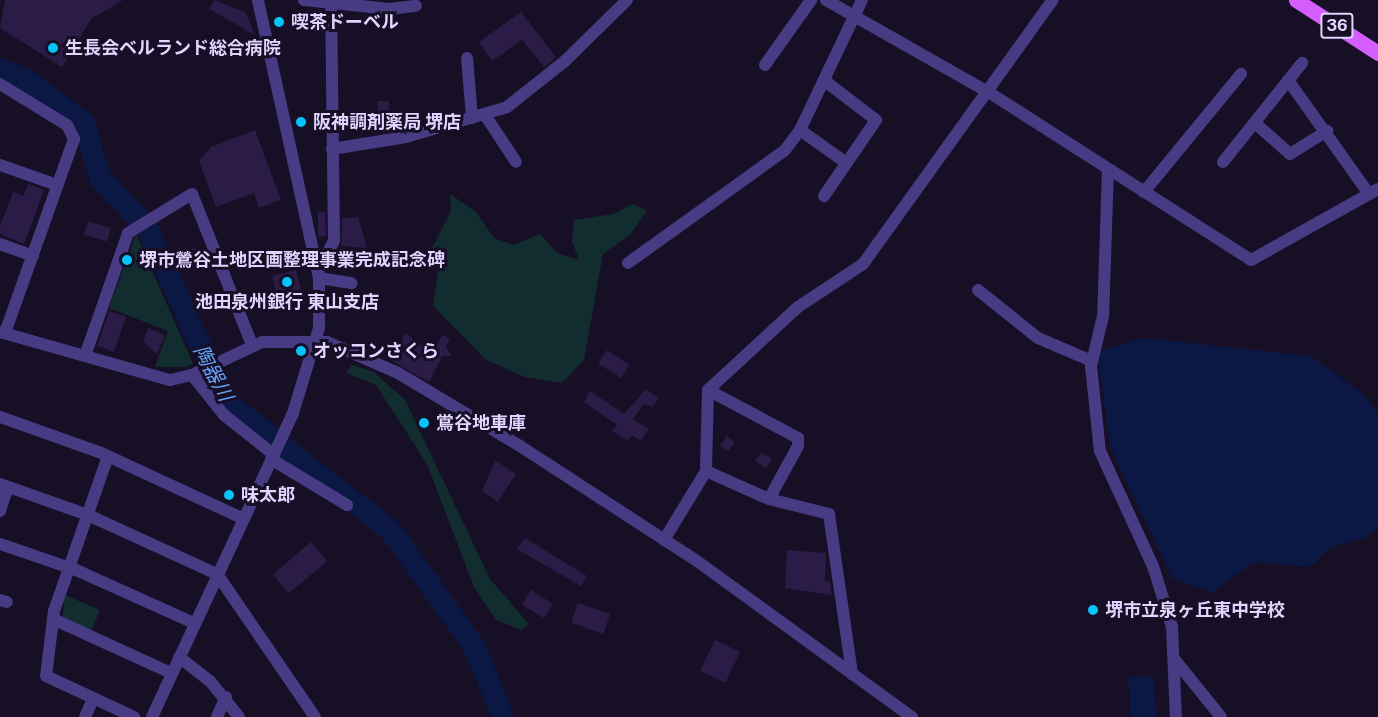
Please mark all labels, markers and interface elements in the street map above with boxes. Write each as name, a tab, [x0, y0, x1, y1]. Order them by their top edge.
place label: 喫茶ドーベル	[291, 11, 399, 33]
road number: 36	[1319, 13, 1355, 39]
marker: 喫茶ドーベル	[272, 15, 286, 29]
place label: 生長会ベルランド総合病院	[65, 37, 281, 59]
marker: 生長会ベルランド総合病院	[46, 41, 60, 55]
place label: 阪神調剤薬局 堺店	[313, 111, 461, 133]
marker: 阪神調剤薬局 堺店	[294, 115, 308, 129]
place label: 堺市鶯谷土地区画整理事業完成記念碑	[139, 249, 445, 271]
marker: 堺市鶯谷土地区画整理事業完成記念碑	[120, 253, 134, 267]
marker: 池田泉州銀行 東山支店	[280, 275, 294, 289]
place label: 池田泉州銀行 東山支店	[195, 291, 379, 313]
place label: オッコンさくら	[313, 340, 439, 362]
water label: 陶器川	[188, 341, 238, 405]
marker: オッコンさくら	[294, 344, 308, 358]
place label: 鴬谷地車庫	[436, 412, 526, 434]
marker: 鴬谷地車庫	[417, 416, 431, 430]
place label: 味太郎	[241, 484, 295, 506]
marker: 味太郎	[222, 488, 236, 502]
place label: 堺市立泉ヶ丘東中学校	[1105, 599, 1285, 621]
marker: 堺市立泉ヶ丘東中学校	[1086, 603, 1100, 617]

